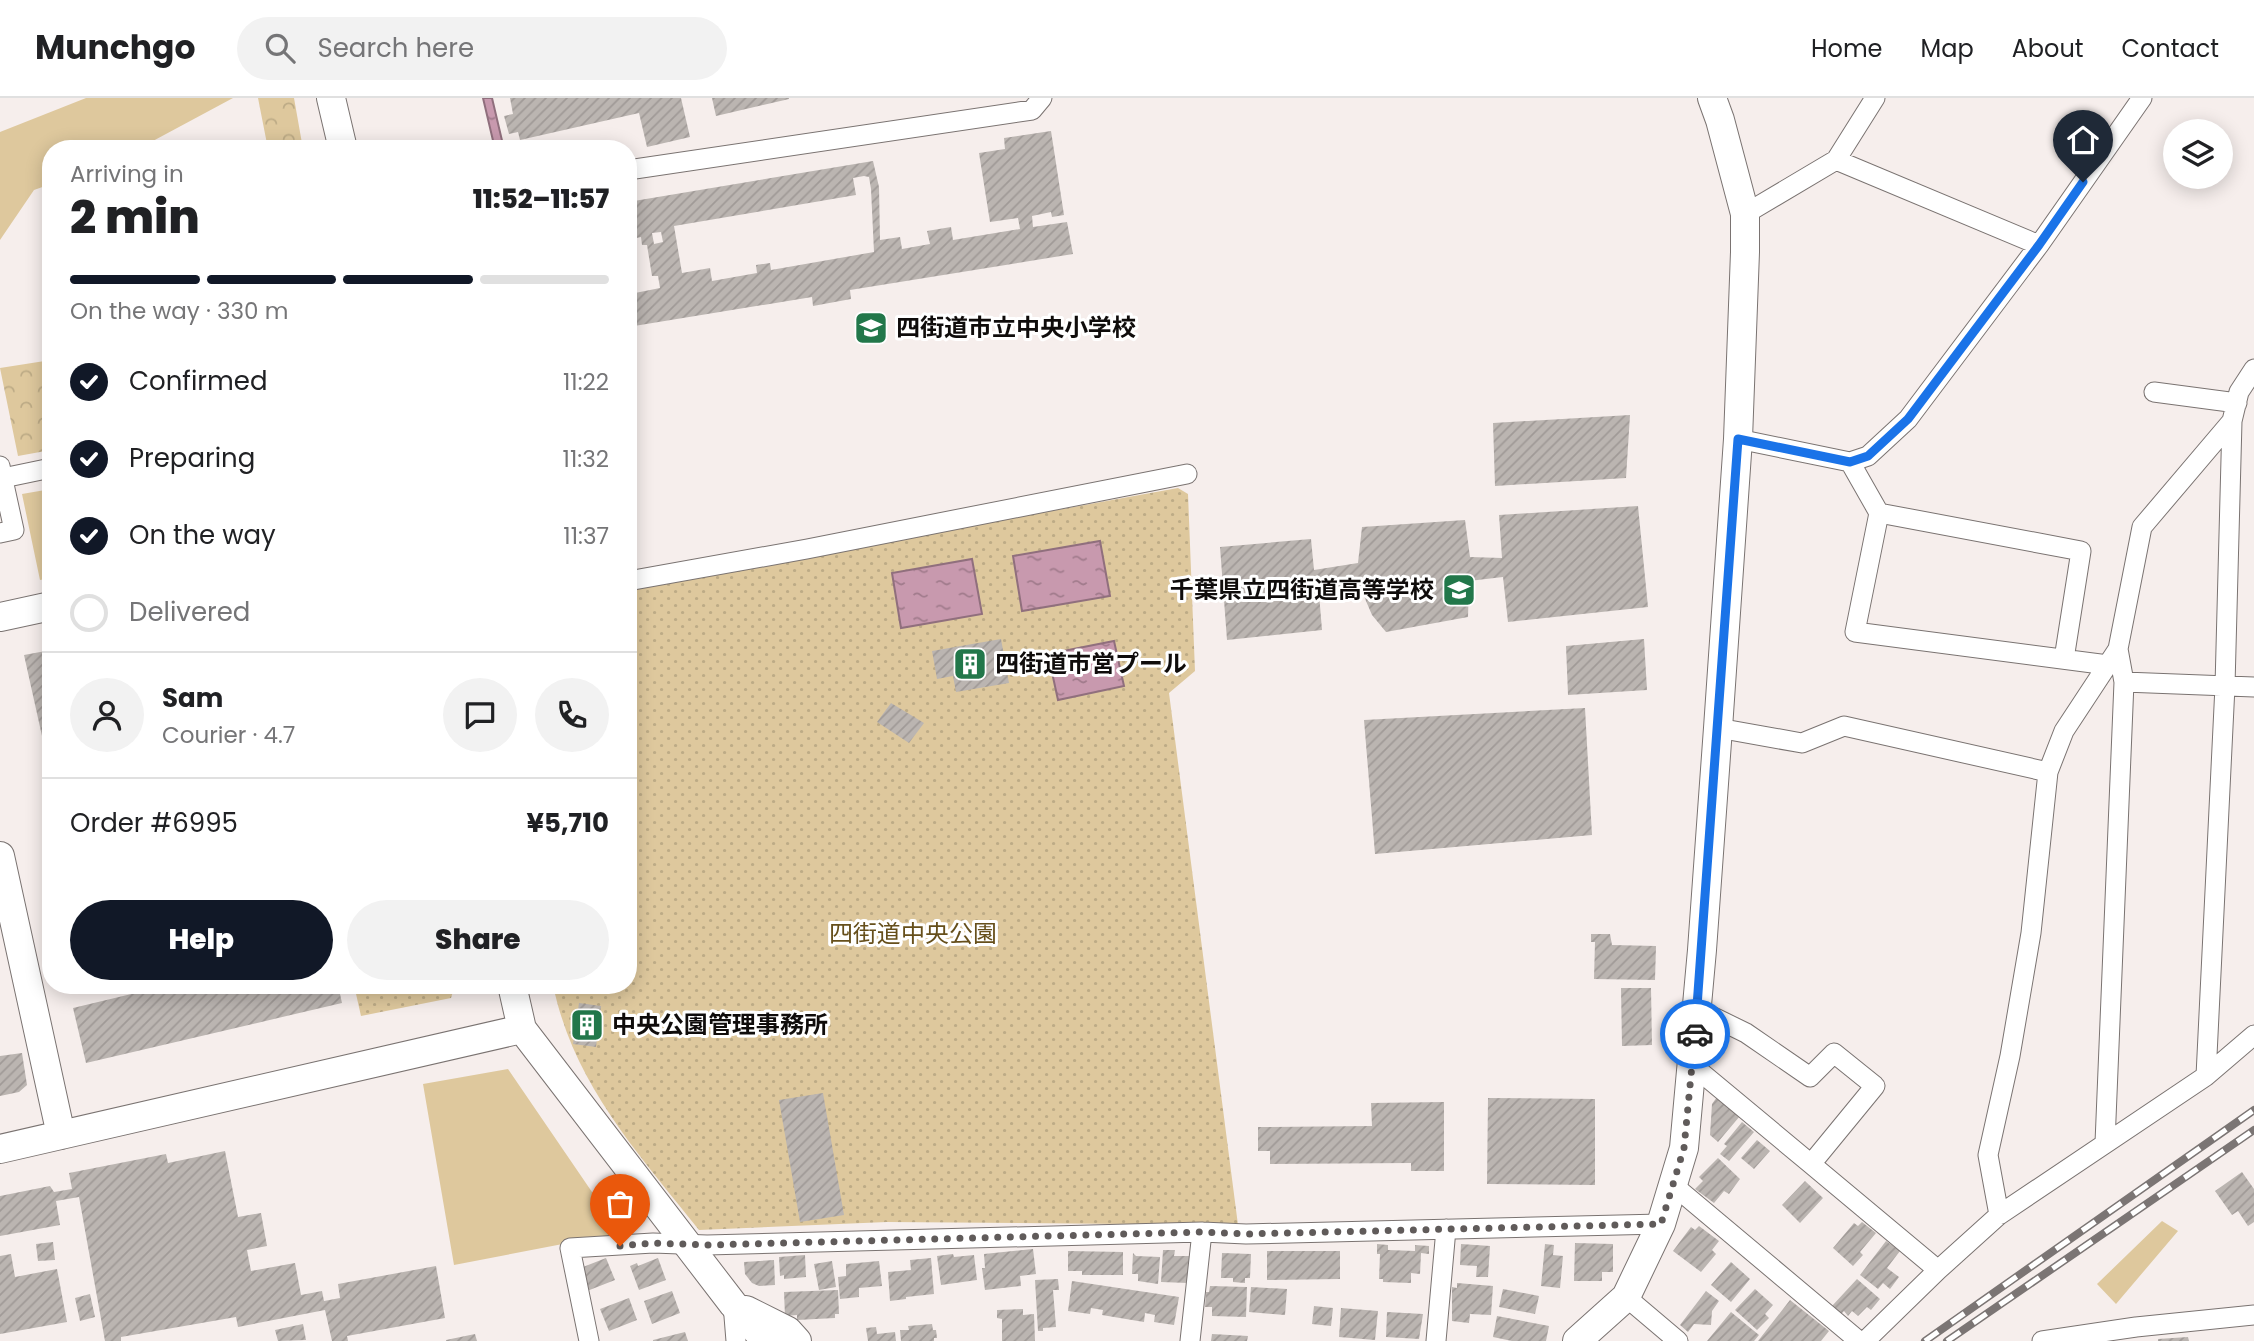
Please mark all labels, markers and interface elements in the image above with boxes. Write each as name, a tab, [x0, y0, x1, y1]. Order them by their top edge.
search box	[237, 17, 727, 80]
text: Munchgo	[35, 24, 195, 71]
icon: search	[261, 29, 299, 67]
text: Search here	[317, 30, 474, 66]
text: Home	[1811, 32, 1883, 65]
text: Map	[1921, 32, 1974, 65]
text: About	[2012, 32, 2083, 65]
text: Contact	[2121, 32, 2219, 65]
pin	[2053, 110, 2113, 182]
map controls	[2163, 119, 2233, 189]
button: layers	[2163, 119, 2233, 189]
icon: home	[2064, 121, 2102, 159]
text: Arriving in	[70, 158, 184, 190]
text: 11:52–11:57	[473, 181, 609, 217]
text: 2 min	[70, 185, 200, 249]
text: On the way · 330 m	[70, 295, 288, 327]
school or university icon: 四街道市立中央小学校	[852, 309, 890, 347]
place label: 四街道市立中央小学校	[896, 311, 1136, 344]
icon: check	[70, 363, 108, 401]
text: Confirmed	[129, 363, 267, 399]
text: 11:22	[563, 366, 609, 398]
icon: check	[70, 440, 108, 478]
text: Preparing	[129, 440, 255, 476]
text: 11:32	[563, 443, 609, 475]
icon: check	[70, 517, 108, 555]
text: On the way	[129, 517, 276, 553]
text: 11:37	[563, 520, 609, 552]
school or university icon: 千葉県立四街道高等学校	[1440, 571, 1478, 609]
place label: 千葉県立四街道高等学校	[1170, 573, 1434, 606]
text: Delivered	[129, 594, 250, 630]
building icon: 四街道市営プール	[951, 645, 989, 683]
place label: 四街道市営プール	[995, 647, 1187, 680]
button: person	[70, 678, 144, 752]
button: chat	[443, 678, 517, 752]
button: phone	[535, 678, 609, 752]
text: Sam	[162, 680, 223, 716]
text: Courier · 4.7	[162, 719, 295, 751]
text: Order #6995	[70, 805, 238, 841]
text: ¥5,710	[527, 805, 609, 841]
button: Help	[70, 900, 333, 980]
button: Share	[347, 900, 609, 980]
park label: 四街道中央公園	[829, 917, 997, 950]
courier	[1660, 999, 1730, 1069]
building icon: 中央公園管理事務所	[568, 1006, 606, 1044]
place label: 中央公園管理事務所	[612, 1008, 828, 1041]
icon: car	[1676, 1015, 1714, 1053]
pin	[590, 1174, 650, 1246]
icon: bag	[601, 1185, 639, 1223]

